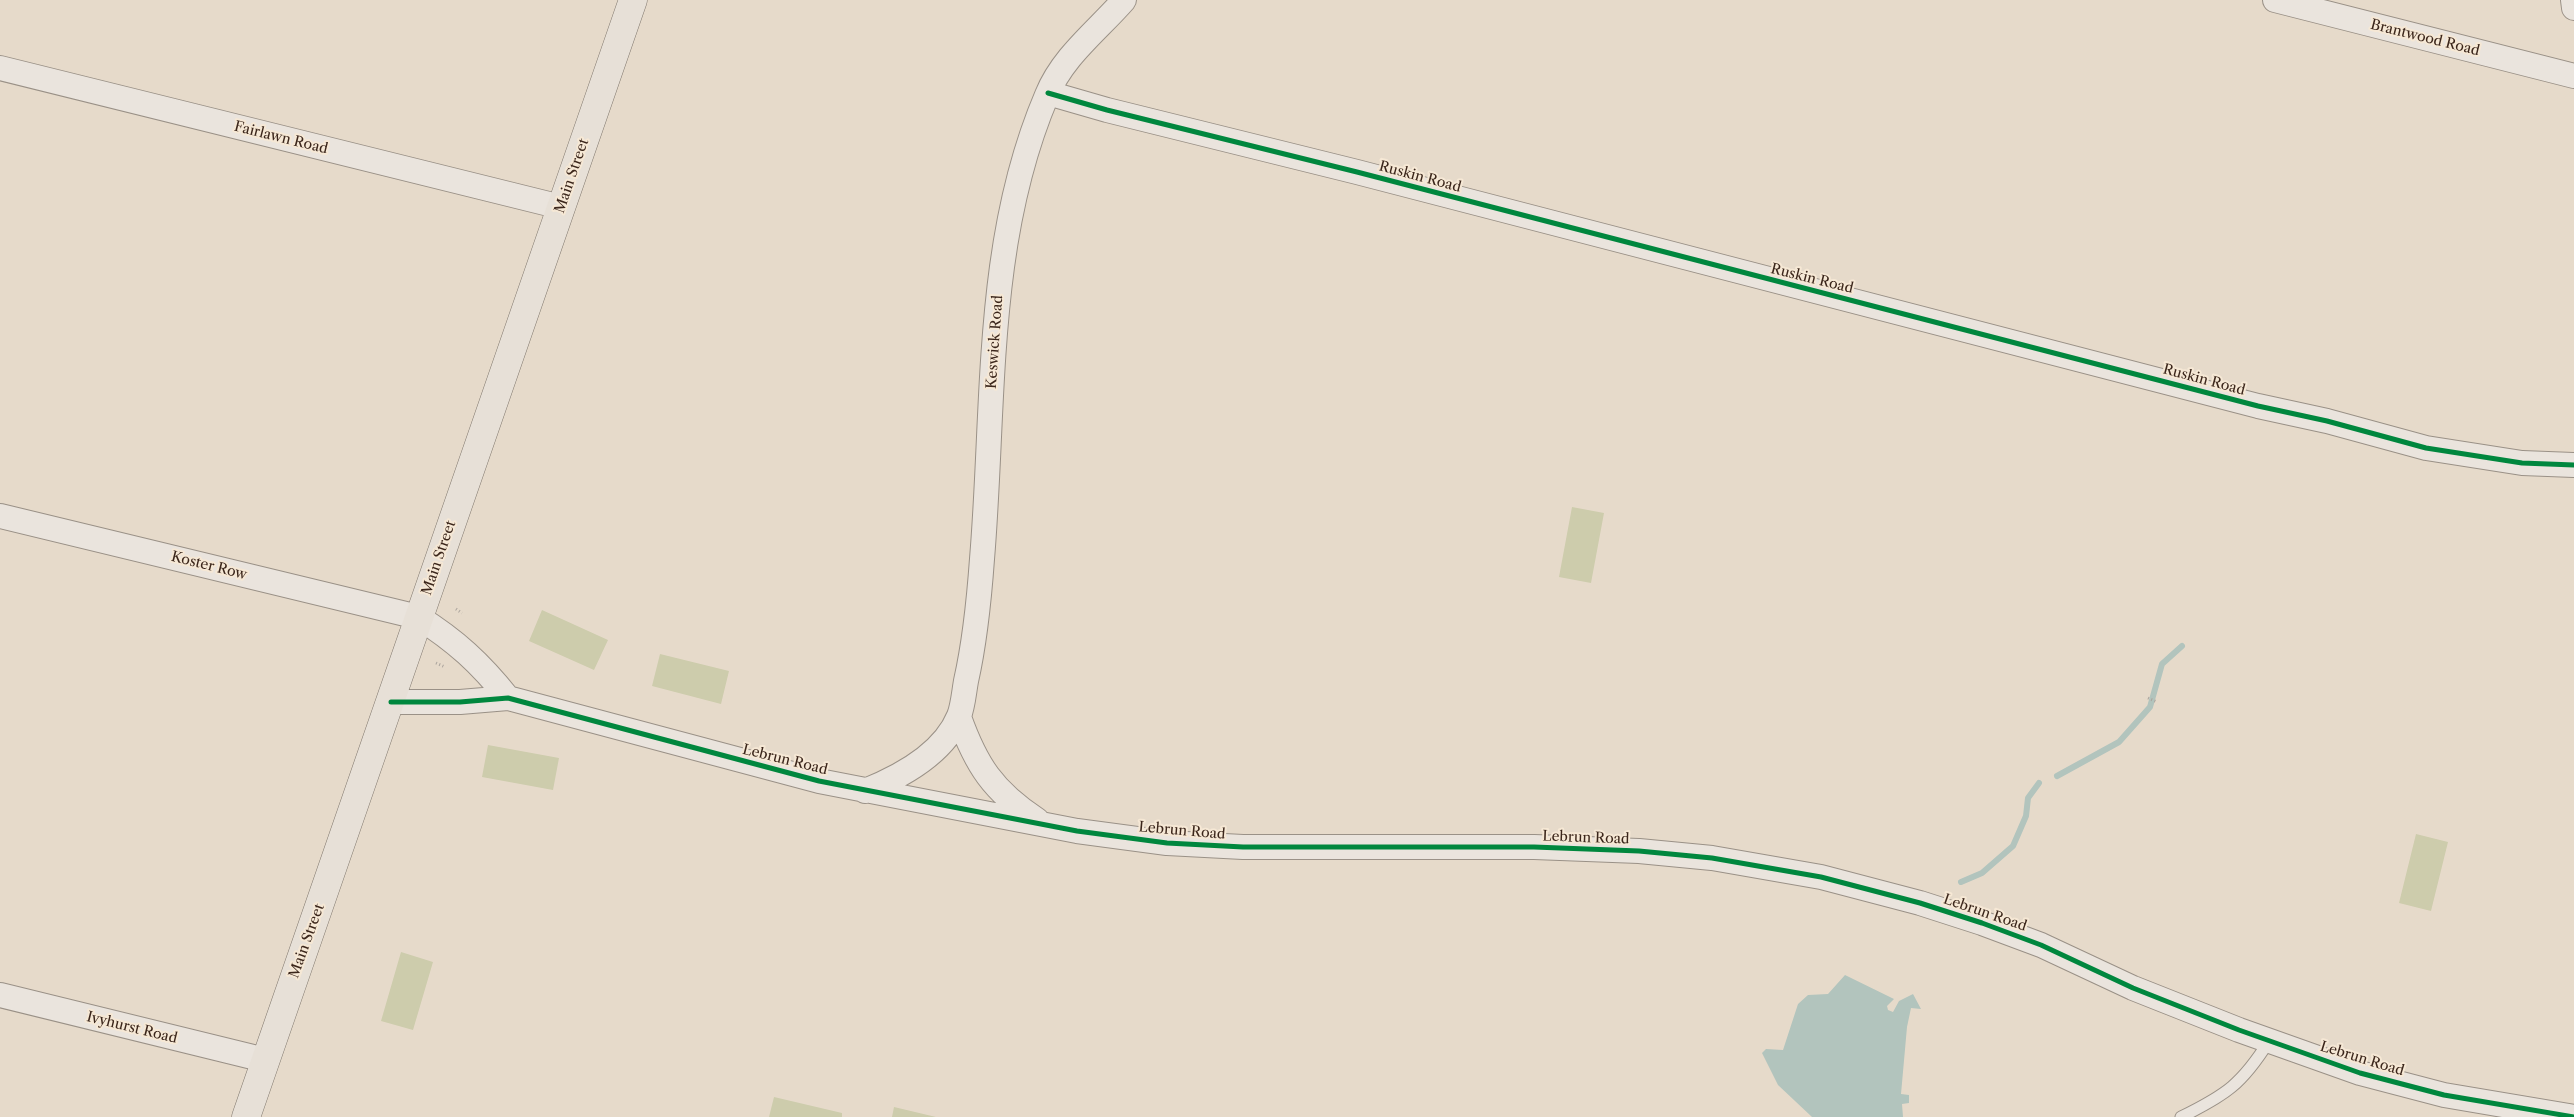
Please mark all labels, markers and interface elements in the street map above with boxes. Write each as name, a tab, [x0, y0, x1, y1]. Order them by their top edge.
street label: Brantwood Road	[2369, 16, 2481, 60]
street label: Fairlawn Road	[232, 118, 330, 158]
street label: Main Street	[551, 136, 593, 216]
street label: Ruskin Road	[1377, 158, 1463, 196]
street label: Ruskin Road	[1769, 261, 1855, 297]
street label: Keswick Road	[983, 295, 1007, 389]
street label: Ruskin Road	[2161, 361, 2247, 399]
street label: Main Street	[418, 518, 460, 598]
street label: Koster Row	[169, 548, 249, 584]
street label: Lebrun Road	[741, 741, 829, 779]
street label: Lebrun Road	[1138, 819, 1226, 843]
street label: Lebrun Road	[1542, 828, 1630, 848]
street label: Lebrun Road	[1941, 891, 2029, 935]
street label: Main Street	[286, 902, 328, 980]
street label: Ivyhurst Road	[85, 1009, 179, 1047]
street label: Lebrun Road	[2318, 1038, 2406, 1080]

